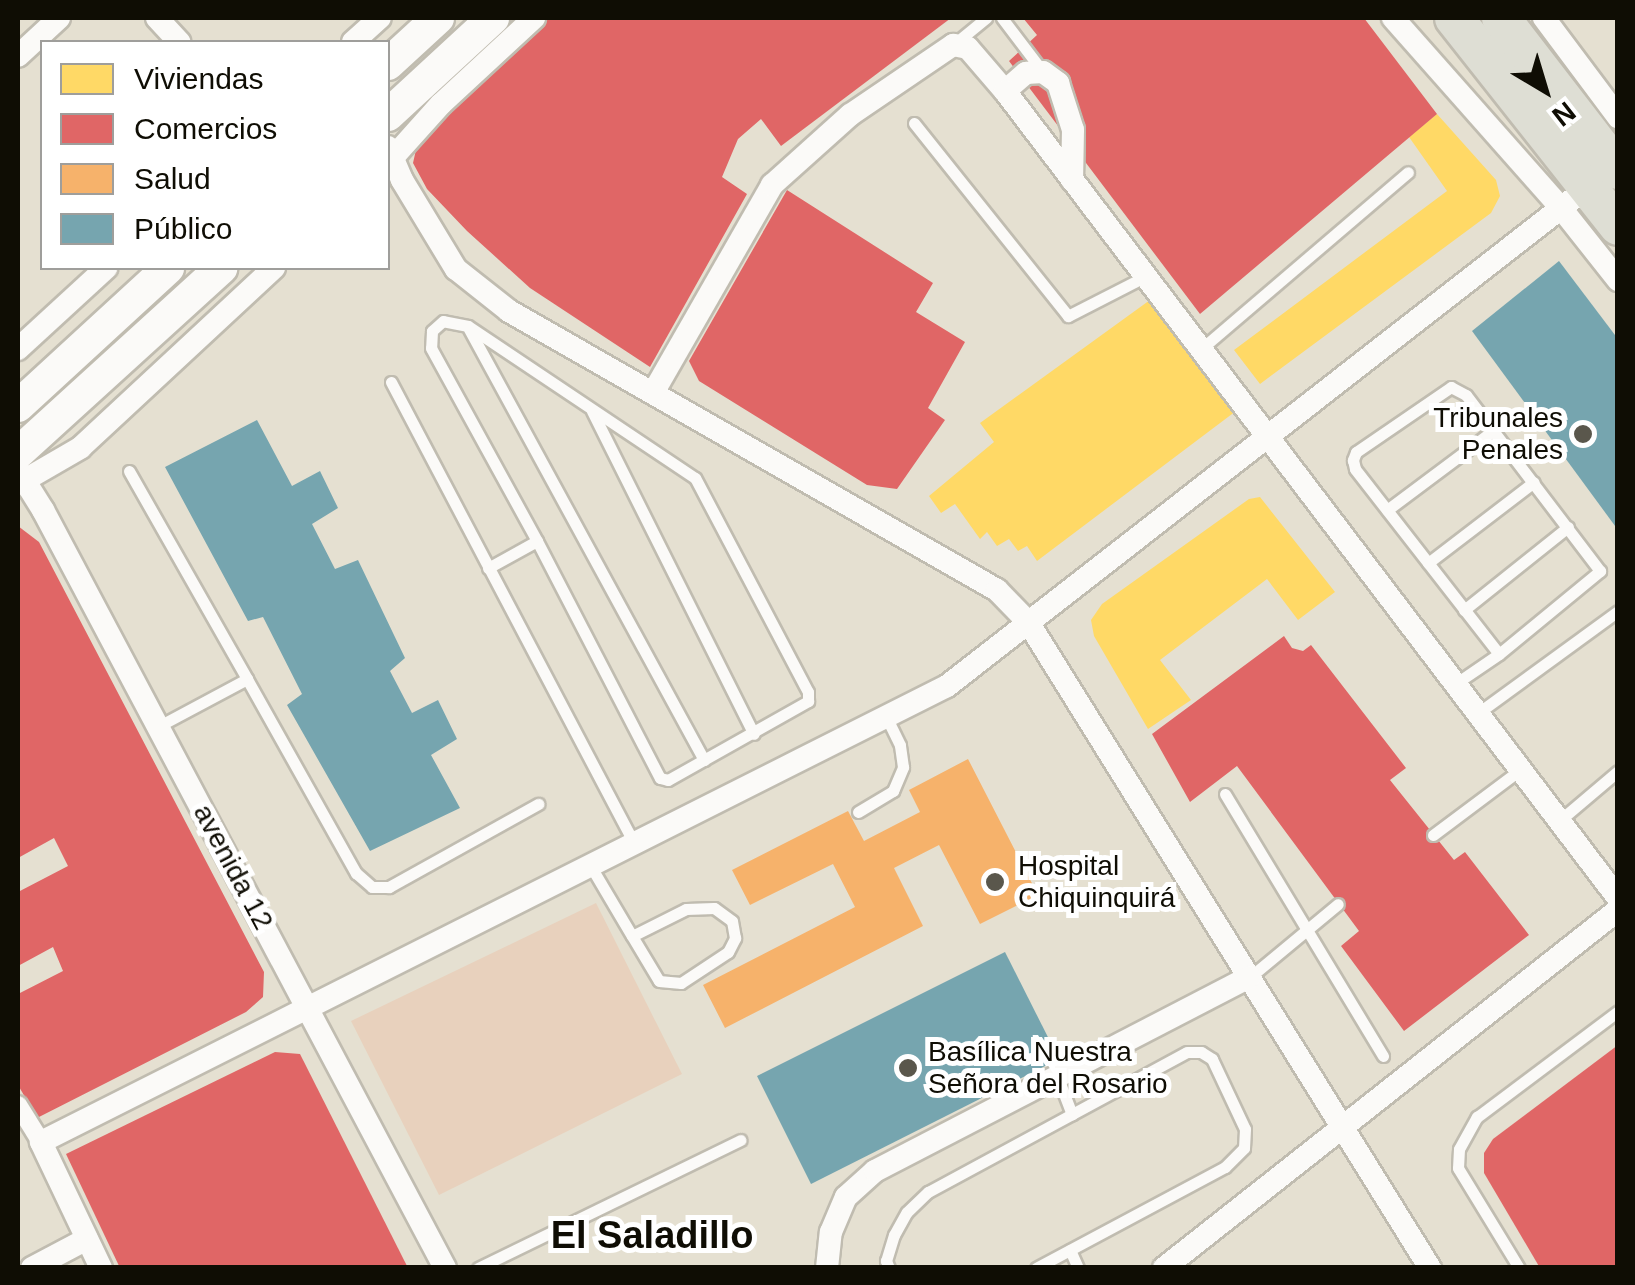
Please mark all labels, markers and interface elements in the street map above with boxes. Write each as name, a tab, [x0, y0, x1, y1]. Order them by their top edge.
legend	[40, 40, 390, 270]
north arrow	[1495, 40, 1595, 140]
text: Viviendas	[134, 62, 264, 95]
text: N	[1546, 96, 1581, 132]
text: Comercios	[134, 112, 277, 145]
text: Salud	[134, 162, 211, 195]
text: Público	[134, 212, 232, 245]
place label: Tribunales Penales	[1433, 401, 1563, 467]
marker: Tribunales Penales	[1572, 423, 1594, 445]
street label: avenida 12	[186, 799, 280, 935]
place label: Hospital Chiquinquirá	[1018, 849, 1175, 915]
marker: Hospital Chiquinquirá	[982, 869, 1008, 895]
place label: Basílica Nuestra Señora del Rosario	[928, 1035, 1168, 1101]
marker: Basílica Nuestra Señora del Rosario	[897, 1057, 919, 1079]
district label: El Saladillo	[551, 1213, 753, 1259]

